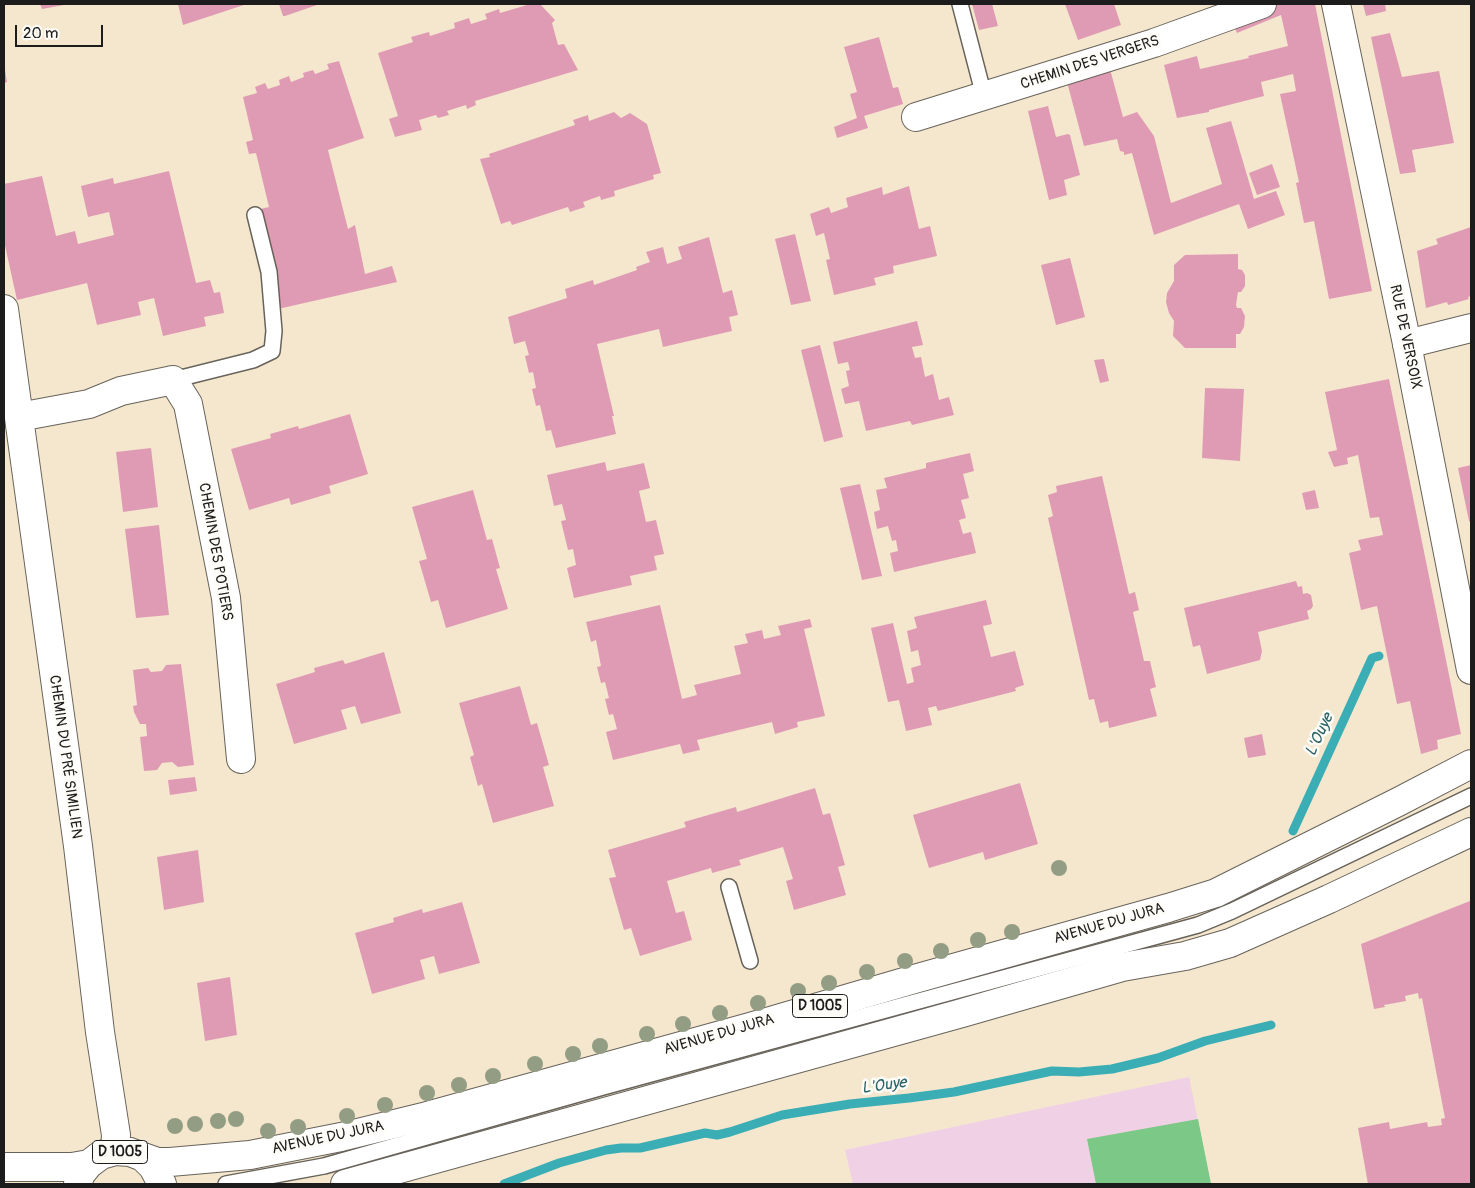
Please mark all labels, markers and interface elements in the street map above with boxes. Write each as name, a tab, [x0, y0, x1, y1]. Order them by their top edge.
scale bar	[18, 15, 105, 47]
text: 20 m	[23, 24, 58, 43]
street label: CHEMIN DES VERGERS	[1018, 32, 1162, 94]
street label: RUE DE VERSOIX	[1385, 283, 1425, 391]
street label: CHEMIN DES POTIERS	[194, 482, 236, 622]
street label: CHEMIN DU PRÉ SIMILIEN	[45, 674, 85, 840]
water label: L'Ouye	[1302, 711, 1338, 759]
street label: AVENUE DU JURA	[1052, 900, 1166, 948]
road number: D 1005	[792, 994, 848, 1018]
street label: AVENUE DU JURA	[662, 1011, 776, 1059]
water label: L'Ouye	[860, 1073, 908, 1099]
street label: AVENUE DU JURA	[270, 1117, 386, 1159]
road number: D 1005	[92, 1140, 148, 1164]

